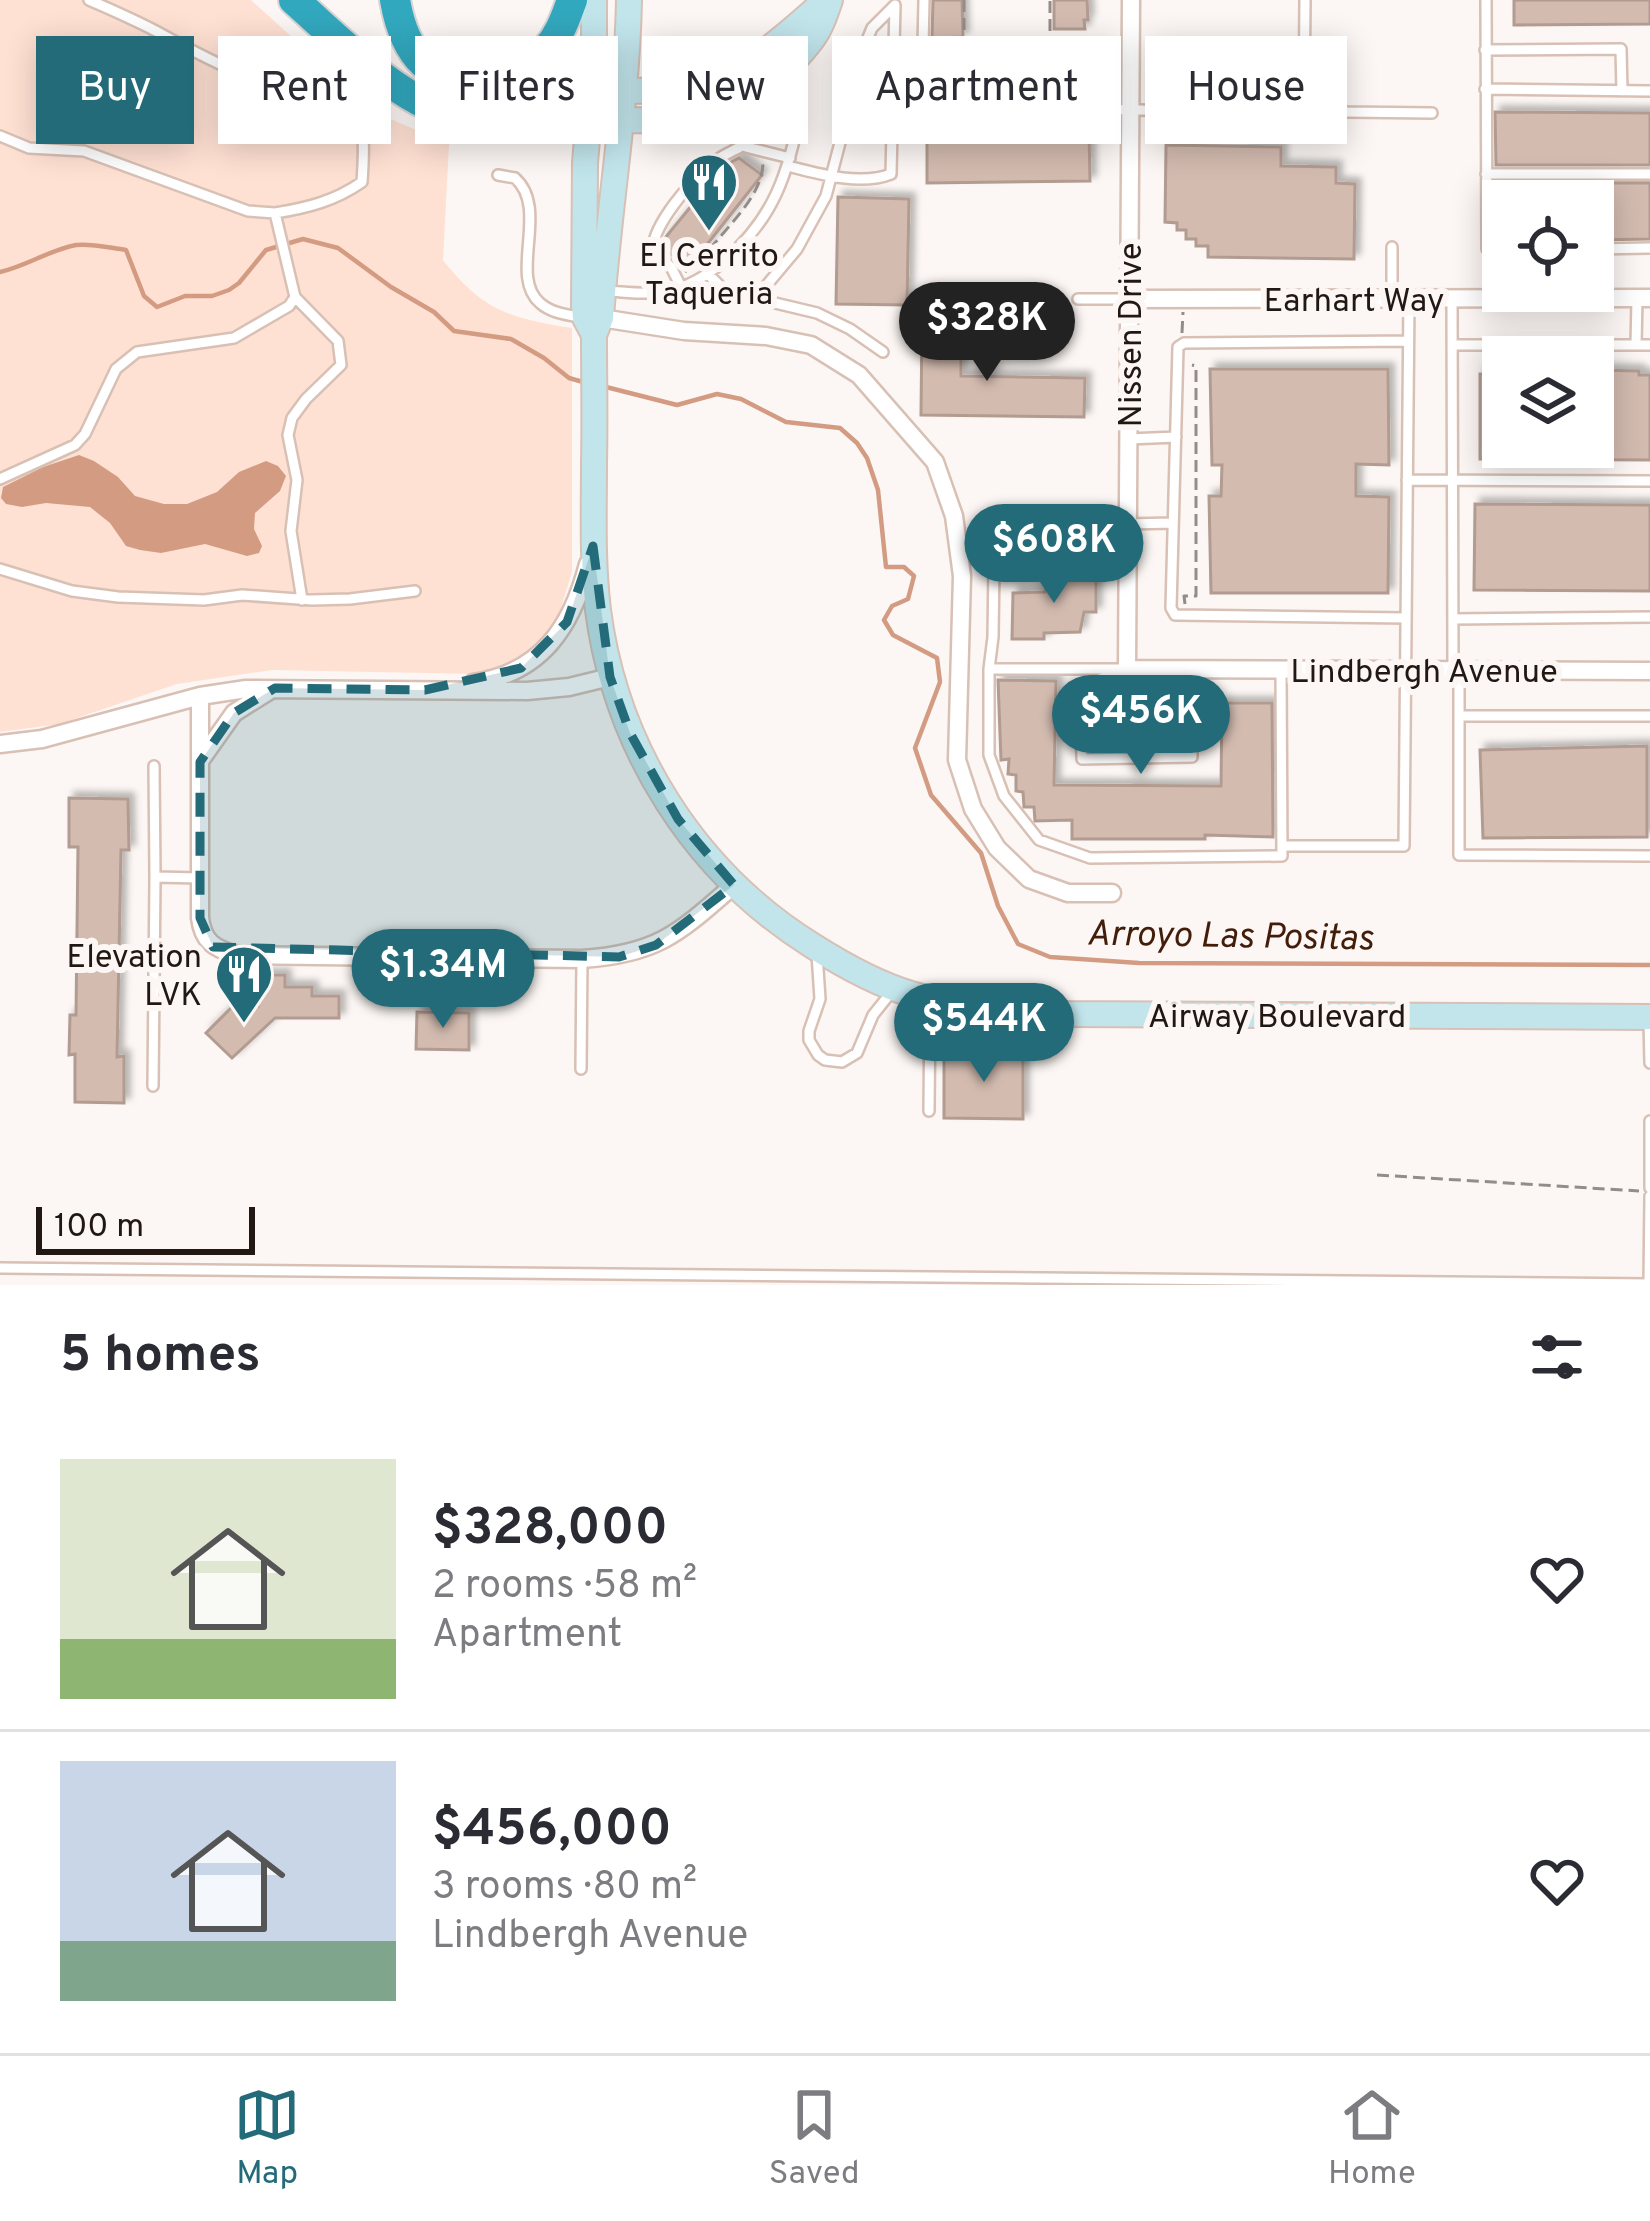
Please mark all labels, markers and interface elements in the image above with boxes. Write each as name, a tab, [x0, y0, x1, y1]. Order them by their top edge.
chip: Buy	[36, 36, 194, 144]
chip: Rent	[218, 36, 391, 144]
chip: Filters	[415, 36, 618, 144]
chip: New	[642, 36, 808, 144]
chip: Apartment	[832, 36, 1121, 144]
chip: House	[1145, 36, 1347, 144]
restaurant icon: El Cerrito Taqueria	[678, 151, 740, 233]
map controls	[1482, 180, 1614, 468]
button: locate	[1482, 180, 1614, 312]
place label: El Cerrito Taqueria	[639, 237, 779, 317]
street label: Nissen Drive	[1112, 243, 1154, 427]
pin: $328K	[903, 282, 1071, 384]
street label: Earhart Way	[1263, 282, 1445, 324]
text: $328K	[926, 296, 1048, 345]
button: layers	[1482, 336, 1614, 468]
pin: $608K	[970, 504, 1138, 606]
text: $608K	[991, 518, 1117, 567]
street label: Lindbergh Avenue	[1290, 653, 1558, 695]
pin: $456K	[1057, 675, 1225, 777]
text: $456K	[1079, 689, 1203, 738]
water label: Arroyo Las Positas	[1086, 912, 1375, 964]
pin: $1.34M	[345, 929, 541, 1031]
place label: Elevation LVK	[66, 938, 202, 1018]
restaurant icon: Elevation LVK	[213, 943, 275, 1025]
text: $1.34M	[379, 943, 507, 992]
pin: $544K	[900, 983, 1068, 1085]
text: $544K	[921, 997, 1047, 1046]
street label: Airway Boulevard	[1148, 998, 1406, 1040]
scale bar	[36, 1201, 255, 1254]
text: 100 m	[54, 1207, 144, 1249]
icon: filters	[1524, 1324, 1590, 1390]
text: 5 homes	[60, 1325, 261, 1390]
text: $328,000	[432, 1498, 668, 1563]
icon: home	[156, 1507, 300, 1651]
icon: heart	[1524, 1546, 1590, 1612]
text: 2 rooms · 58 m²	[432, 1563, 697, 1612]
text: Apartment	[432, 1612, 622, 1661]
text: $456,000	[432, 1799, 672, 1864]
icon: home	[156, 1809, 300, 1953]
icon: heart	[1524, 1848, 1590, 1914]
text: 3 rooms · 80 m²	[432, 1864, 697, 1913]
text: Lindbergh Avenue	[432, 1913, 748, 1962]
tab: Map	[234, 2082, 300, 2196]
tab: Saved	[769, 2082, 860, 2196]
tab: Home	[1328, 2082, 1416, 2196]

